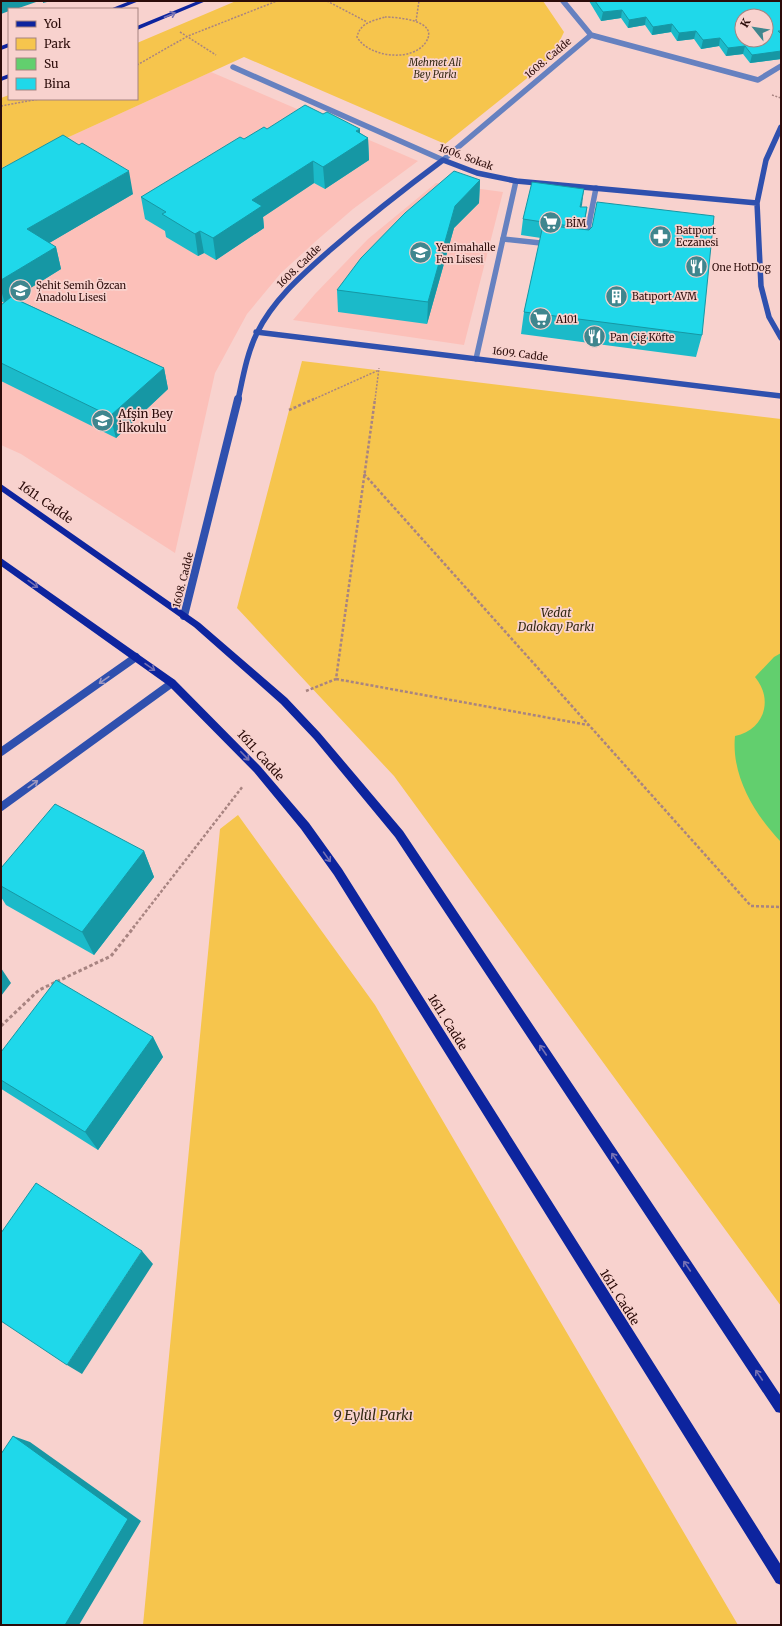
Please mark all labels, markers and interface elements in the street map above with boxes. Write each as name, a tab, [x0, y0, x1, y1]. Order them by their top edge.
legend	[8, 8, 138, 100]
north arrow	[734, 8, 774, 48]
one-way arrow	[164, 10, 176, 18]
text: K	[737, 15, 754, 30]
text: Yol	[43, 16, 62, 31]
street label: 1608. Cadde	[522, 35, 574, 81]
text: Park	[44, 36, 71, 51]
text: Su	[44, 56, 59, 71]
park label: Mehmet Ali Bey Parkı	[408, 56, 461, 81]
text: Bina	[44, 76, 71, 91]
street label: 1606. Sokak	[437, 141, 496, 173]
supermarket icon: BİM	[538, 210, 564, 236]
place label: BİM	[566, 216, 586, 230]
pharmacy icon: Batıport Eczanesi	[648, 223, 674, 249]
place label: Batıport Eczanesi	[676, 224, 718, 249]
school or university icon: Yenimahalle Fen Lisesi	[408, 240, 434, 266]
place label: Yenimahalle Fen Lisesi	[435, 241, 495, 266]
street label: 1608. Cadde	[274, 242, 324, 290]
restaurant icon: One HotDog	[683, 254, 709, 280]
place label: One HotDog	[712, 261, 771, 274]
school or university icon: Şehit Semih Özcan Anadolu Lisesi	[8, 278, 34, 304]
place label: Şehit Semih Özcan Anadolu Lisesi	[35, 278, 127, 304]
building icon: Batıport AVM	[603, 283, 629, 309]
place label: Batıport AVM	[632, 290, 697, 303]
supermarket icon: A101	[528, 306, 554, 332]
place label: A101	[555, 313, 578, 326]
restaurant icon: Pan Çiğ Köfte	[581, 324, 607, 350]
place label: Pan Çiğ Köfte	[610, 331, 674, 344]
street label: 1609. Cadde	[491, 344, 549, 364]
place label: Afşin Bey İlkokulu	[117, 406, 173, 435]
school or university icon: Afşin Bey İlkokulu	[90, 407, 116, 433]
street label: 1611. Cadde	[16, 478, 76, 526]
street label: 1608. Cadde	[170, 551, 196, 609]
one-way arrow	[27, 580, 38, 588]
park label: Vedat Dalokay Parkı	[517, 605, 594, 634]
one-way arrow	[144, 663, 155, 672]
one-way arrow	[98, 676, 109, 684]
street label: 1611. Cadde	[234, 727, 288, 783]
one-way arrow	[240, 751, 250, 761]
one-way arrow	[27, 780, 38, 788]
one-way arrow	[323, 851, 331, 862]
street label: 1611. Cadde	[425, 991, 471, 1053]
one-way arrow	[539, 1045, 547, 1056]
one-way arrow	[611, 1153, 619, 1164]
one-way arrow	[683, 1261, 691, 1272]
street label: 1611. Cadde	[597, 1266, 643, 1328]
one-way arrow	[755, 1369, 763, 1380]
park label: 9 Eylül Parkı	[333, 1406, 413, 1424]

